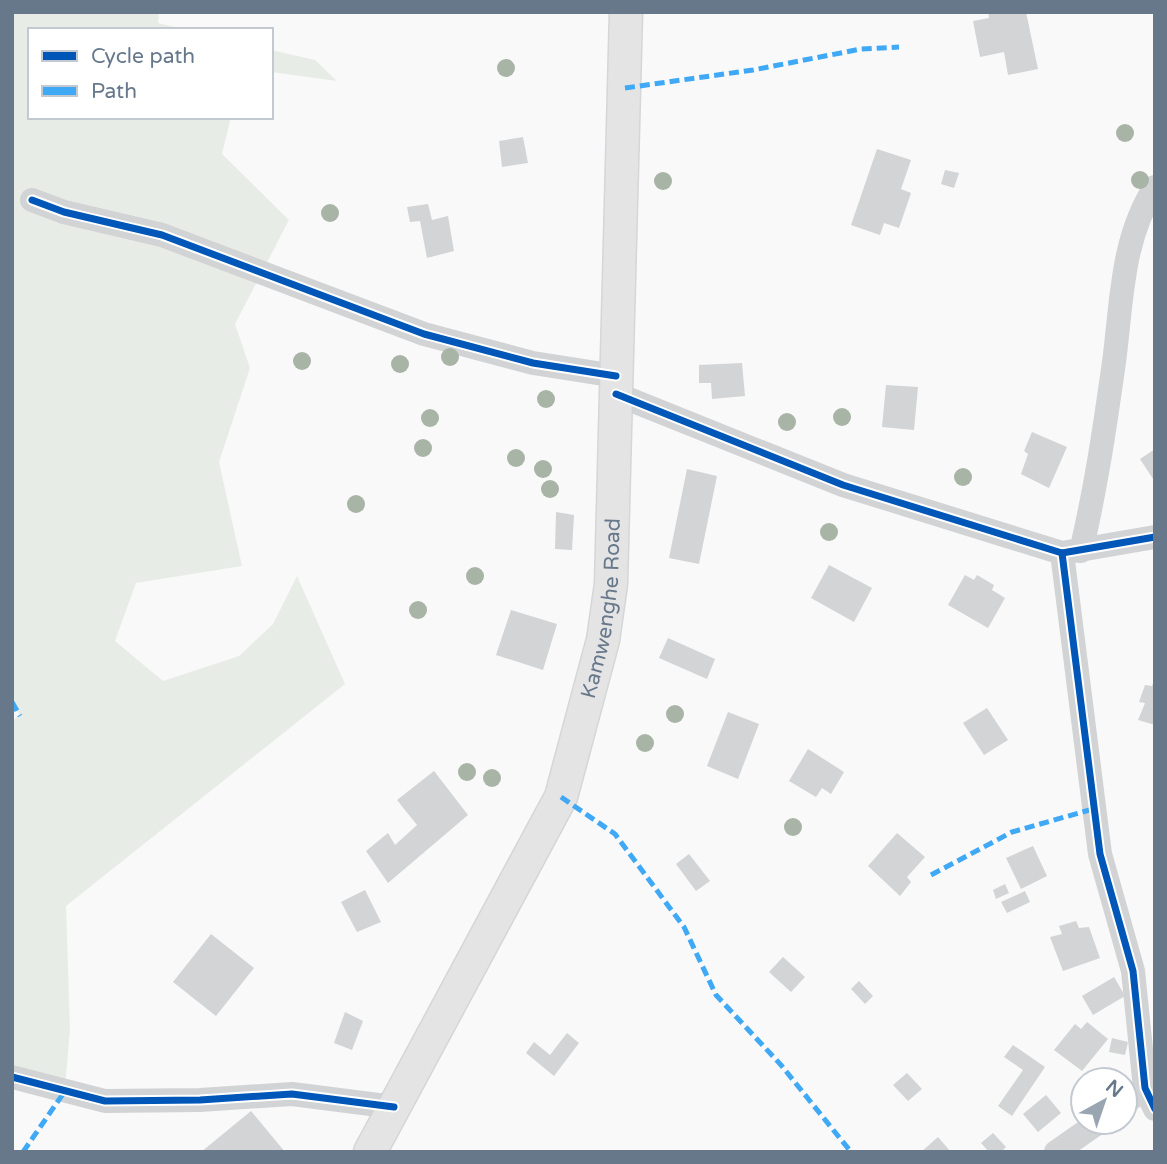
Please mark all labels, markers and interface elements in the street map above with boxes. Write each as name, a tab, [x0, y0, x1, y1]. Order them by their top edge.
legend	[28, 28, 273, 119]
text: Cycle path	[91, 44, 195, 69]
text: Path	[91, 79, 137, 104]
street label: Kamwenghe Road	[575, 518, 625, 701]
north arrow	[1069, 1066, 1139, 1136]
text: N	[1101, 1075, 1127, 1102]

